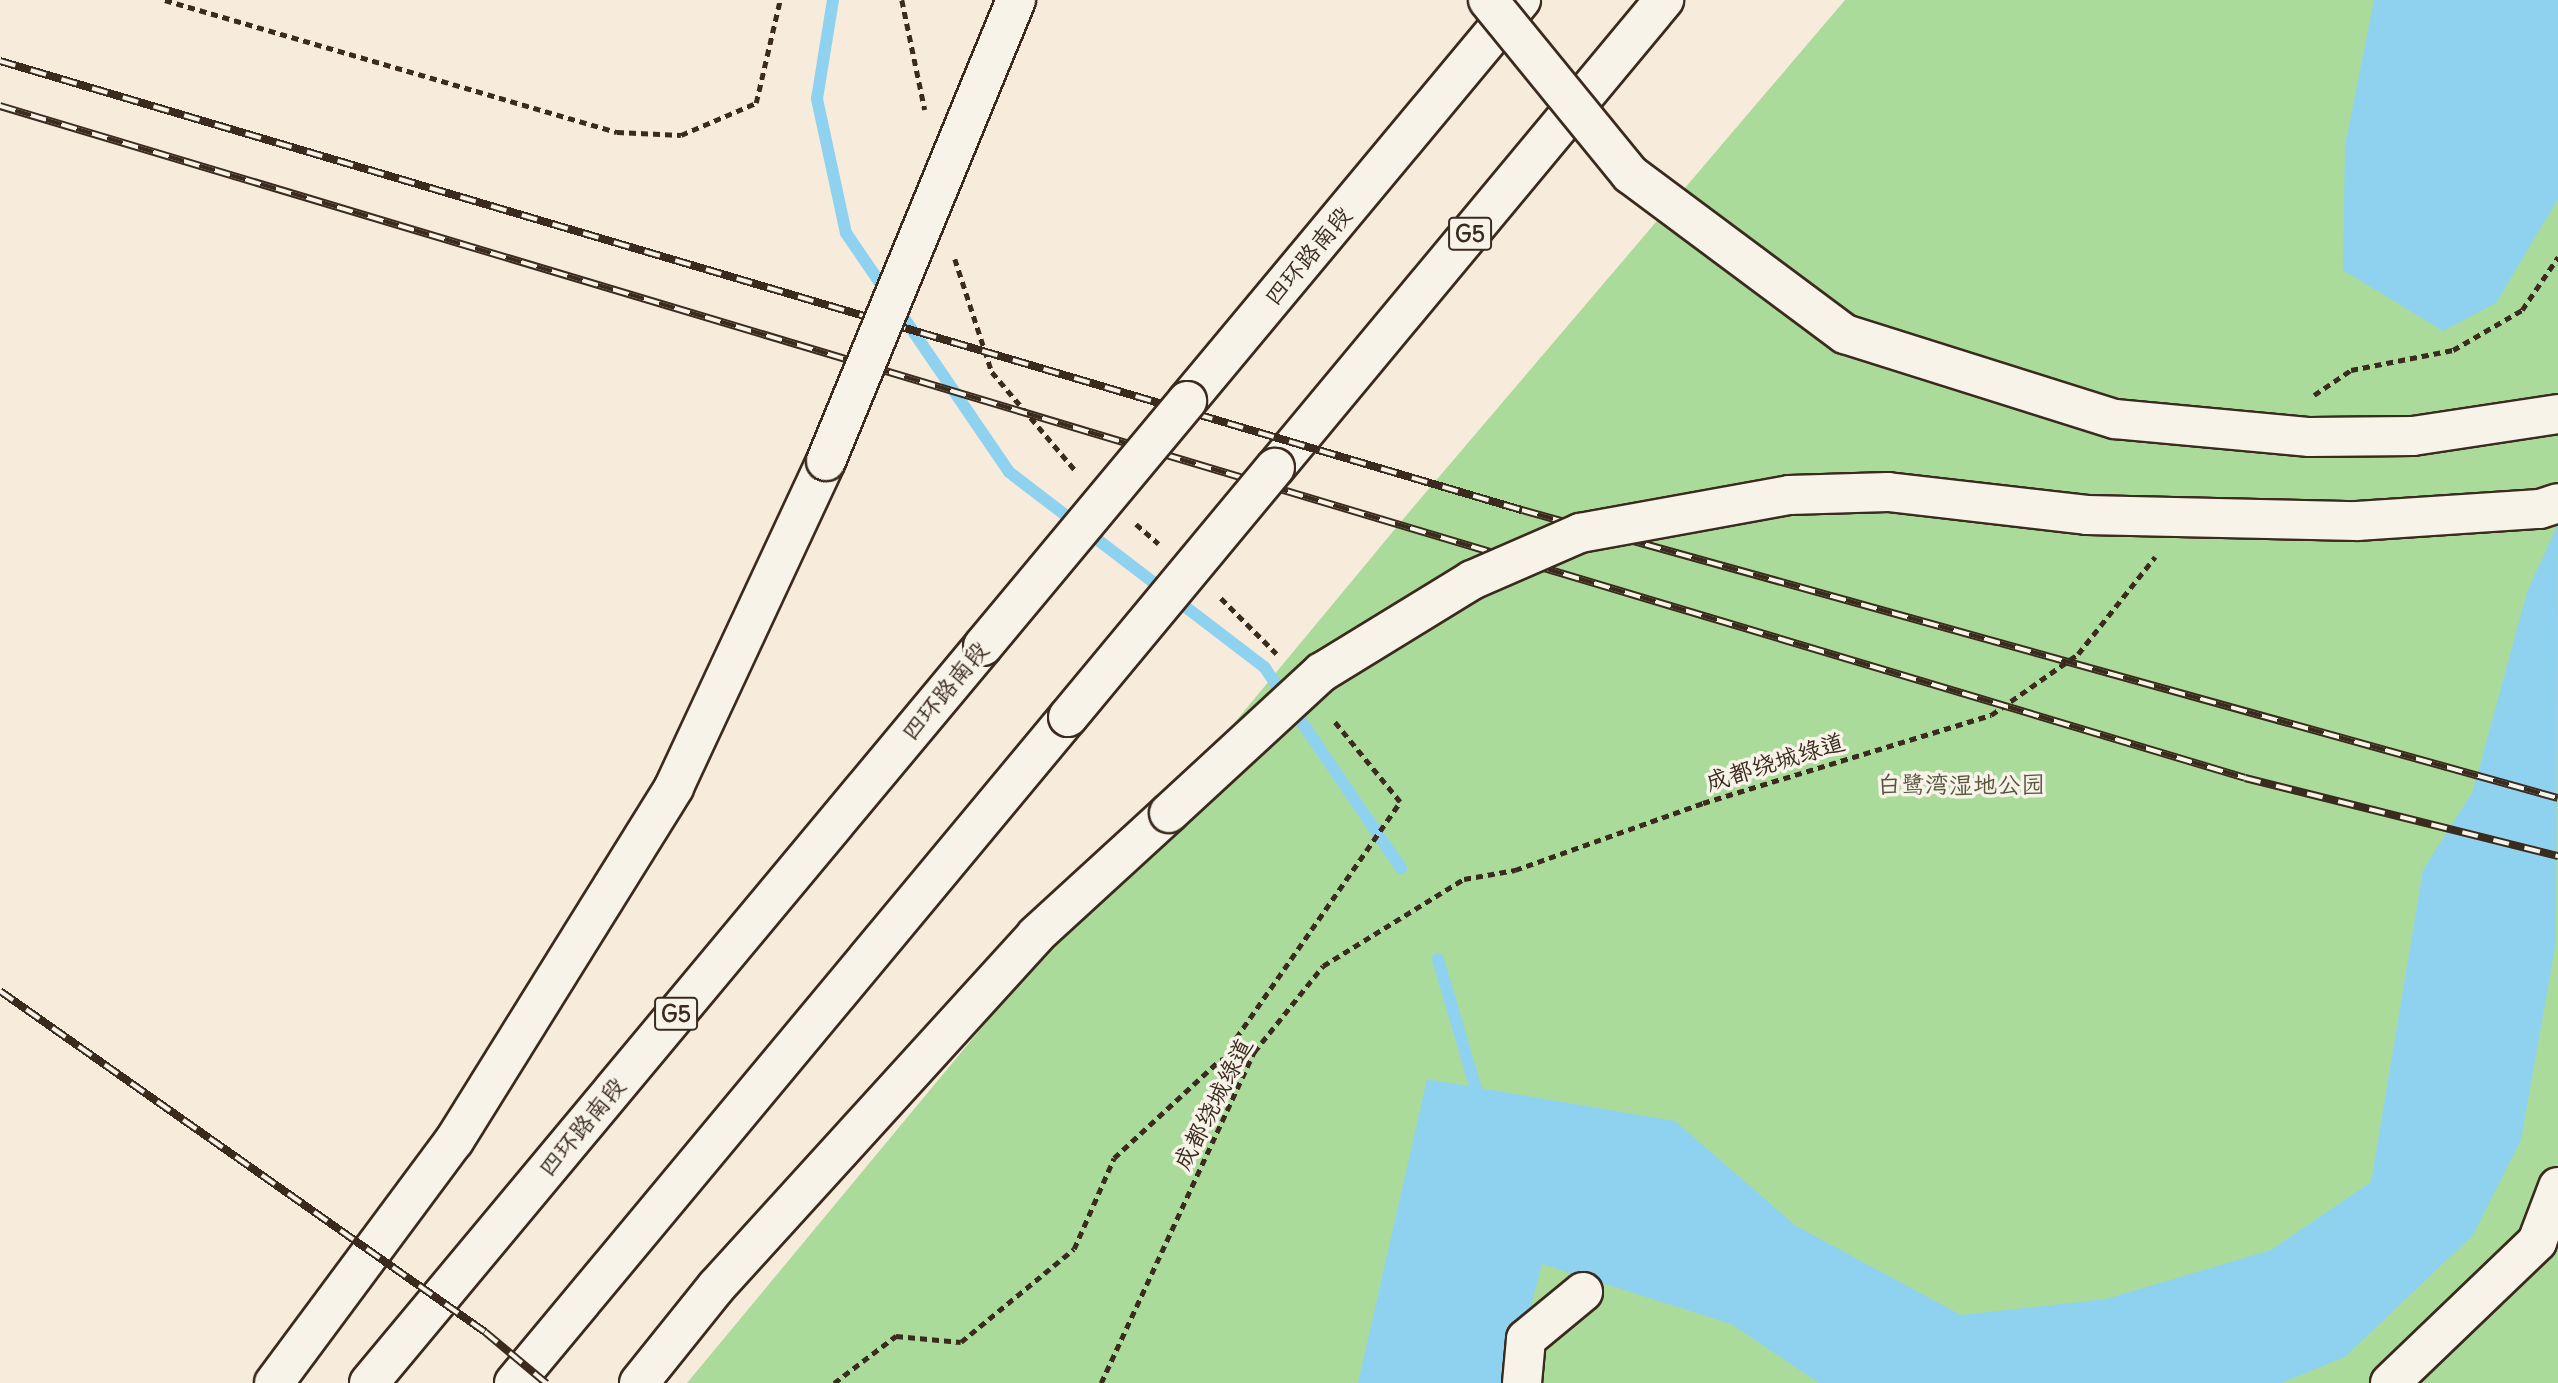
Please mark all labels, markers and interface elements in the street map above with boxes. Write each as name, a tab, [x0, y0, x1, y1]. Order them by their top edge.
street label: 四环路南段	[1258, 201, 1358, 311]
road number: G5	[1447, 215, 1493, 254]
street label: 四环路南段	[895, 636, 995, 746]
street label: 成都绕城绿道	[1702, 727, 1848, 797]
park label: 白鹭湾湿地公园	[1877, 771, 2045, 799]
road number: G5	[653, 995, 699, 1034]
street label: 成都绕城绿道	[1167, 1033, 1259, 1175]
street label: 四环路南段	[532, 1072, 632, 1182]

